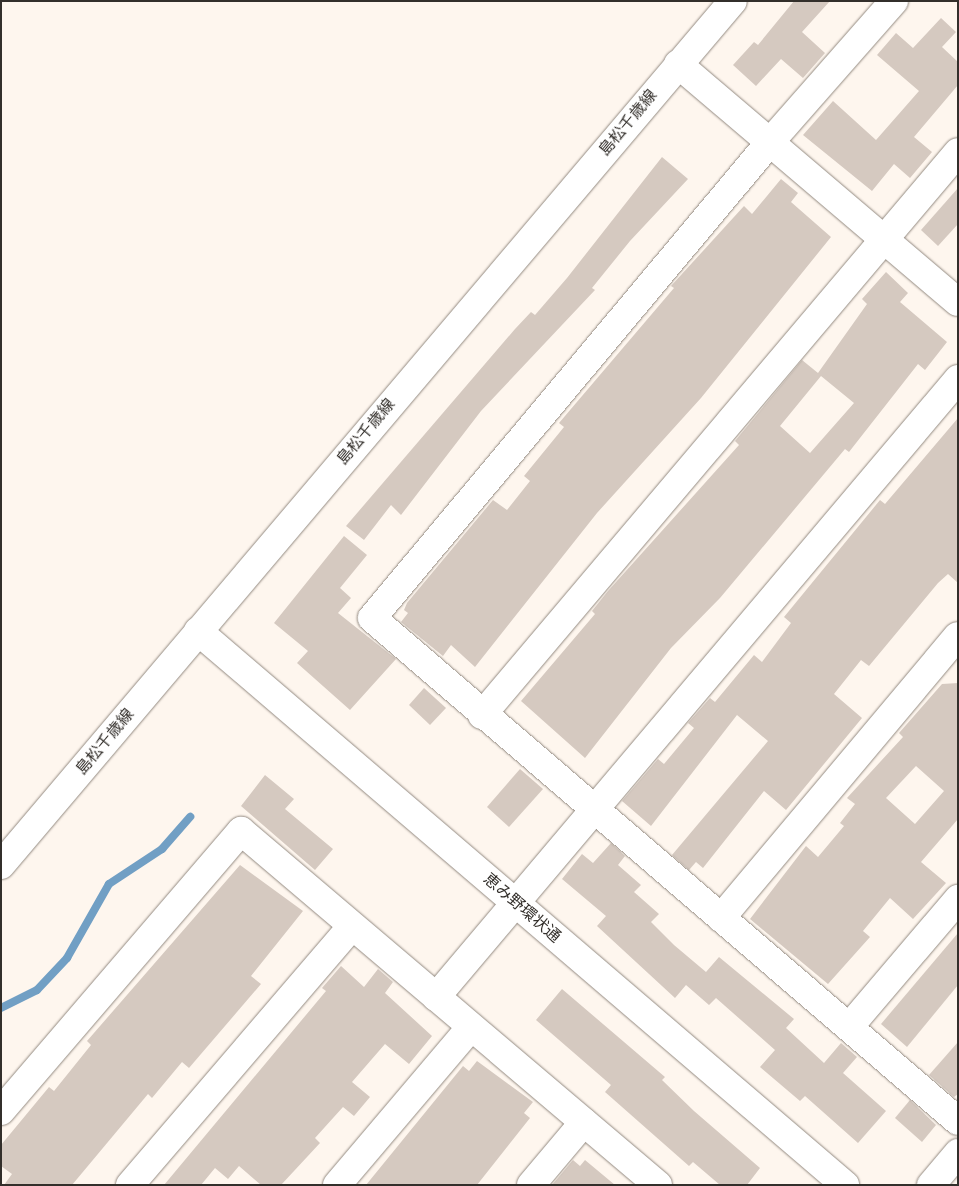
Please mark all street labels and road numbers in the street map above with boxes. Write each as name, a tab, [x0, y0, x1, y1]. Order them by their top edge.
street label: 島松千歳線	[595, 86, 661, 160]
street label: 島松千歳線	[333, 395, 399, 469]
street label: 島松千歳線	[72, 705, 138, 779]
street label: 恵み野環状通	[479, 869, 565, 947]

